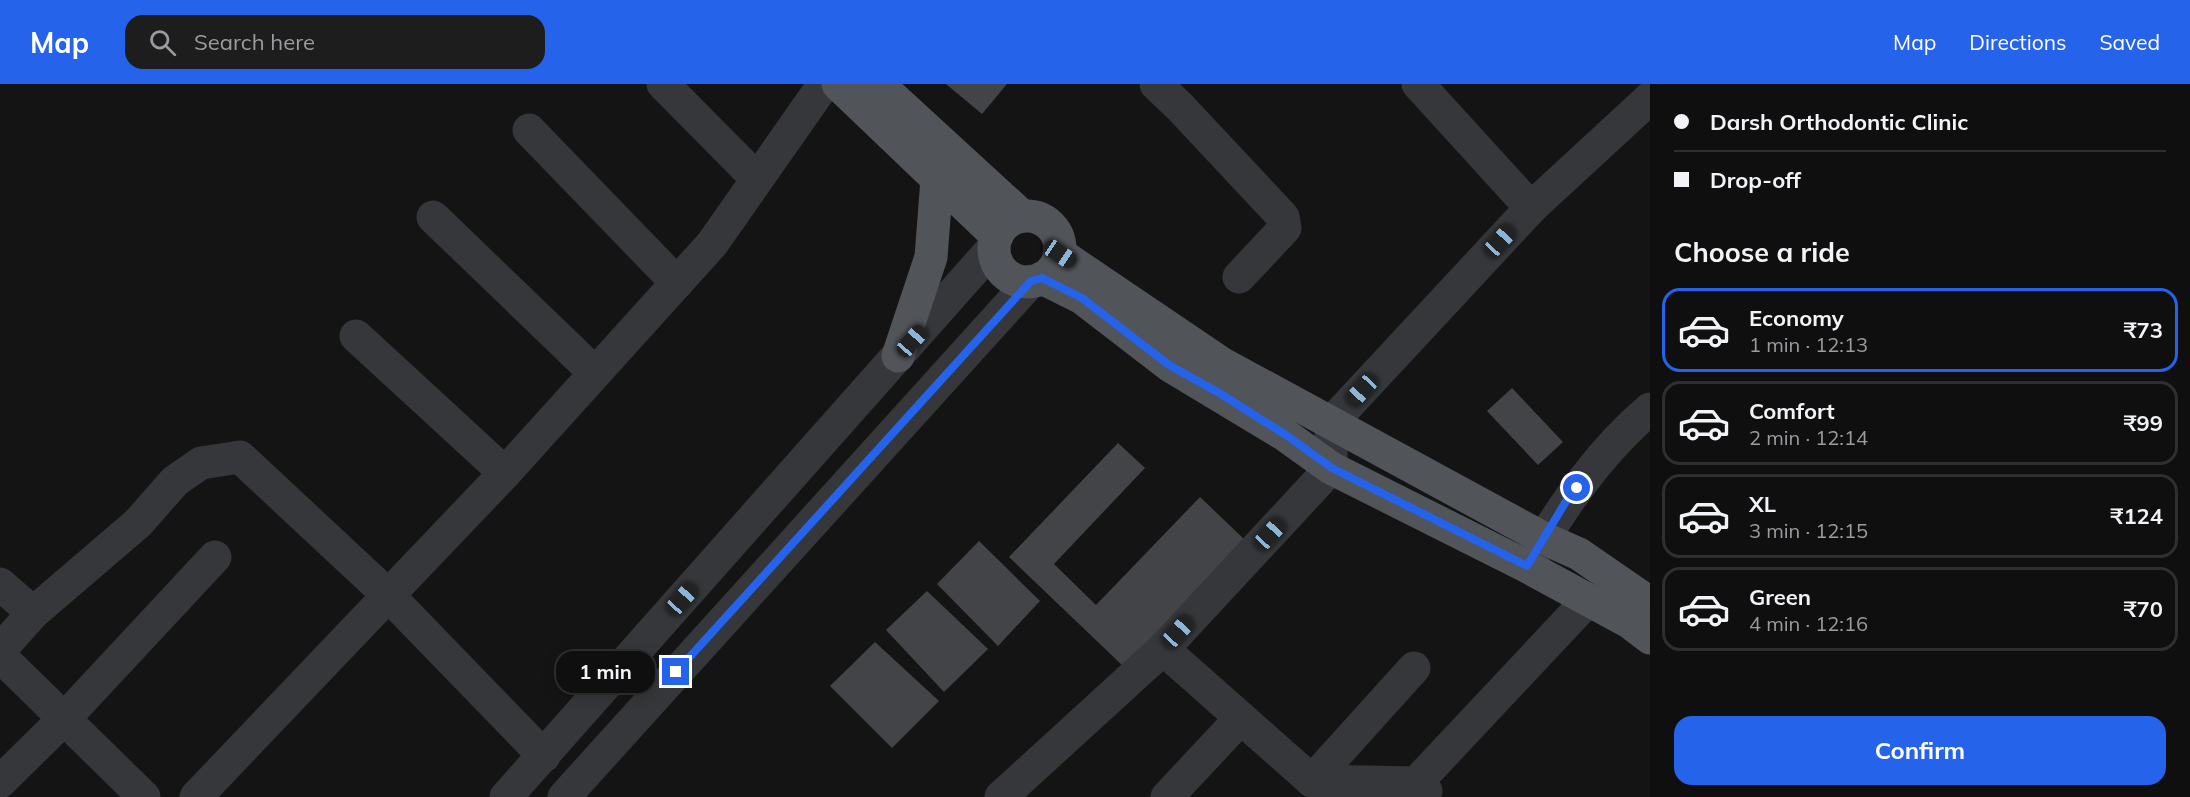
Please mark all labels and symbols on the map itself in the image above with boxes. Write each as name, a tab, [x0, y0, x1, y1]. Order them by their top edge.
car	[1481, 222, 1519, 260]
car	[1040, 236, 1080, 272]
car	[893, 322, 931, 360]
car	[1343, 371, 1381, 409]
route start	[1563, 474, 1590, 501]
car	[1251, 515, 1289, 553]
car	[663, 580, 701, 618]
car	[1159, 613, 1197, 651]
callout: 1 min	[556, 651, 655, 693]
route end	[662, 658, 689, 685]

